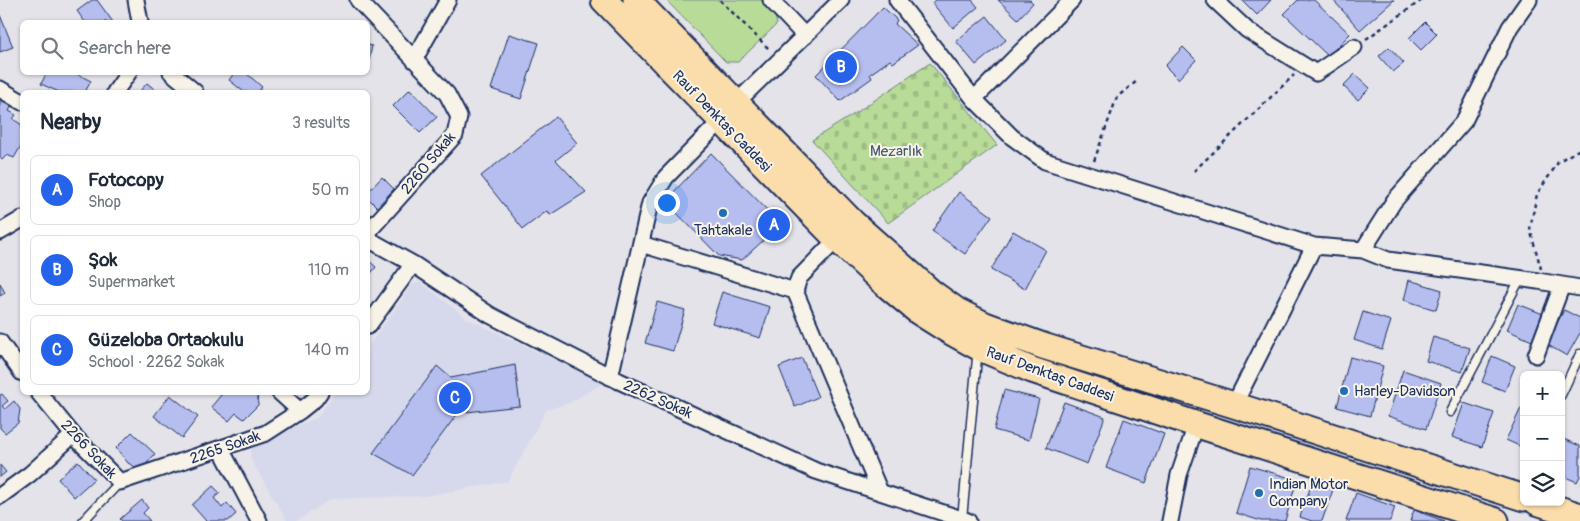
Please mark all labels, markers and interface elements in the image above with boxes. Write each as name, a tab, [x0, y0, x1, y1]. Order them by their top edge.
search box	[20, 20, 370, 75]
icon: search	[38, 34, 66, 62]
text: Search here	[78, 36, 171, 60]
pin: B	[825, 48, 857, 86]
street label: Rauf Denktaş Caddesi	[668, 66, 775, 177]
text: Nearby	[40, 109, 101, 136]
text: 3 results	[292, 113, 350, 133]
street label: 2260 Sokak	[397, 128, 460, 198]
park label: Mezarlık	[870, 142, 923, 161]
text: Fotocopy	[88, 168, 164, 192]
text: A	[52, 180, 62, 200]
text: 50 m	[312, 180, 349, 200]
your location	[654, 190, 680, 216]
text: Shop	[88, 192, 121, 212]
pin: A	[758, 206, 790, 244]
marker: Tahtakale	[717, 207, 729, 219]
place label: Tahtakale	[694, 221, 753, 240]
text: Şok	[88, 248, 117, 272]
text: B	[52, 260, 62, 280]
text: 110 m	[308, 260, 349, 280]
text: Supermarket	[88, 272, 175, 292]
text: Güzeloba Ortaokulu	[88, 328, 244, 352]
text: C	[52, 340, 62, 360]
text: 140 m	[305, 340, 349, 360]
street label: Rauf Denktaş Caddesi	[983, 343, 1117, 406]
text: School · 2262 Sokak	[88, 352, 224, 372]
map controls	[1520, 371, 1565, 506]
button: +	[1520, 371, 1565, 416]
street label: 2262 Sokak	[620, 376, 696, 423]
pin: C	[439, 379, 471, 417]
place label: Harley-Davidson	[1354, 382, 1456, 401]
marker: Harley-Davidson	[1338, 385, 1350, 397]
street label: 2266 Sokak	[57, 416, 121, 483]
button: −	[1520, 416, 1565, 461]
street label: 2265 Sokak	[187, 426, 264, 468]
button: layers	[1520, 461, 1565, 506]
place label: Indian Motor Company	[1269, 475, 1349, 511]
marker: Indian Motor Company	[1253, 487, 1265, 499]

